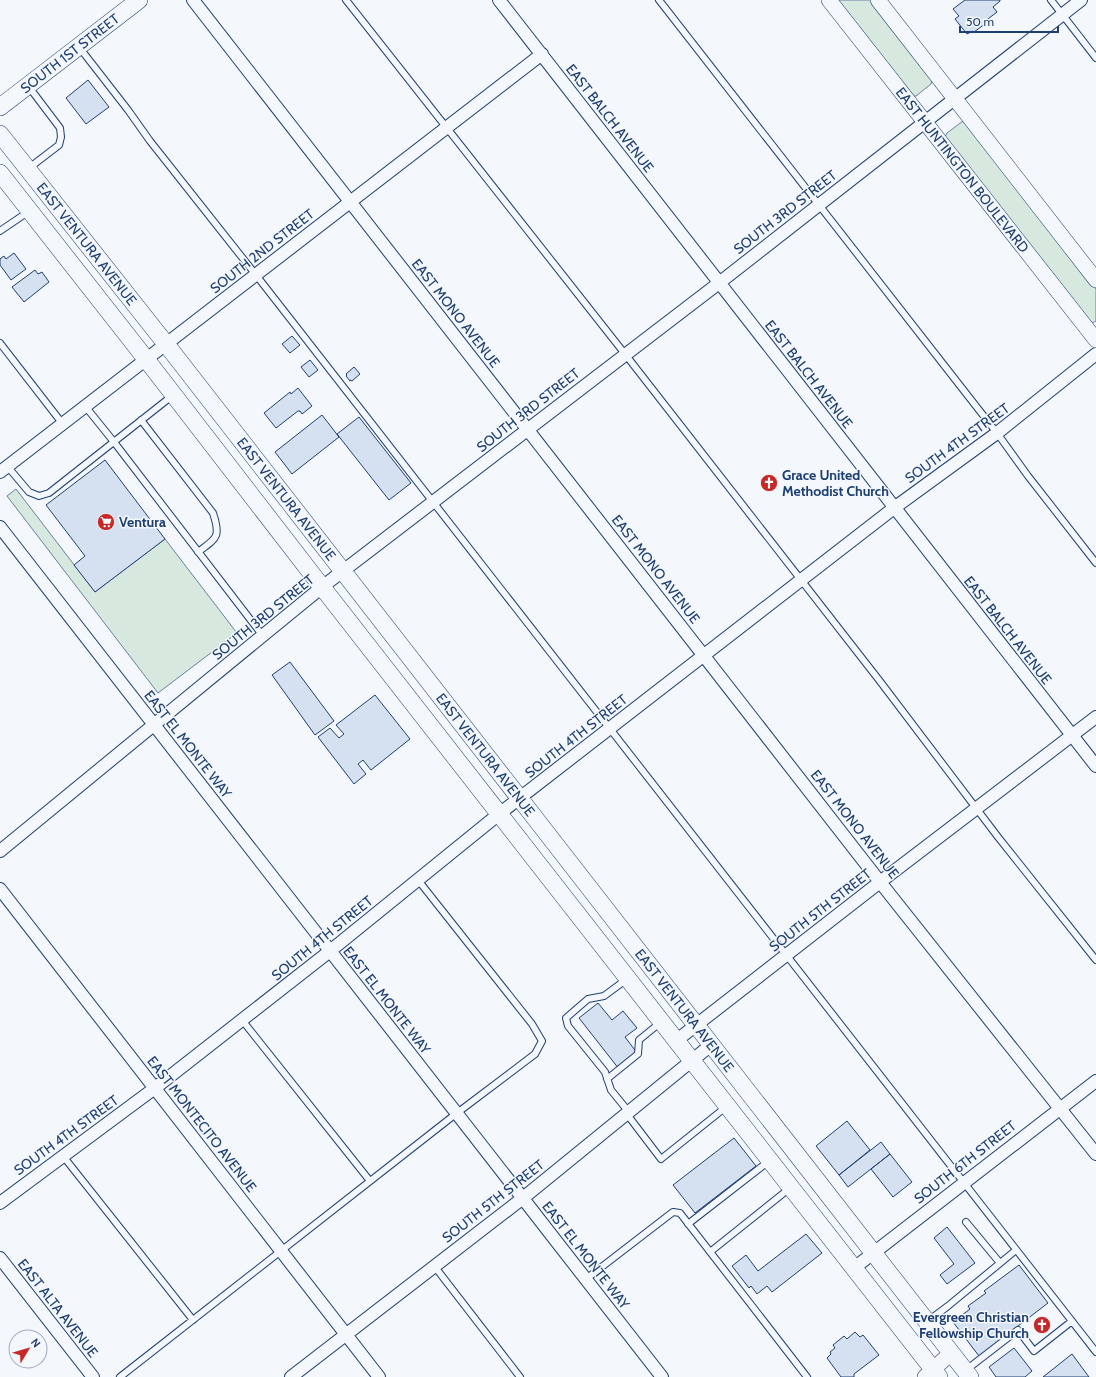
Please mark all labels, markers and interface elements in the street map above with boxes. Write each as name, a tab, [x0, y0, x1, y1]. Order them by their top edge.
scale bar	[960, 8, 1058, 34]
street label: SOUTH 1ST STREET	[17, 9, 123, 97]
text: 50 m	[966, 14, 994, 29]
street label: EAST BALCH AVENUE	[562, 60, 658, 176]
street label: EAST HUNTINGTON BOULEVARD	[892, 84, 1033, 256]
street label: SOUTH 3RD STREET	[730, 166, 841, 258]
street label: EAST VENTURA AVENUE	[33, 179, 141, 309]
street label: SOUTH 2ND STREET	[206, 204, 318, 297]
street label: EAST MONO AVENUE	[408, 255, 504, 371]
street label: EAST BALCH AVENUE	[761, 316, 857, 432]
street label: SOUTH 3RD STREET	[473, 364, 584, 456]
street label: SOUTH 4TH STREET	[901, 399, 1013, 487]
street label: EAST VENTURA AVENUE	[233, 434, 340, 564]
place label: Grace United Methodist Church	[782, 466, 889, 500]
church icon: Grace United Methodist Church	[759, 473, 779, 493]
street label: EAST MONO AVENUE	[608, 511, 704, 627]
supermarket icon: Ventura	[96, 512, 116, 532]
place label: Ventura	[119, 513, 166, 531]
street label: SOUTH 3RD STREET	[208, 570, 318, 664]
street label: EAST BALCH AVENUE	[960, 572, 1056, 688]
street label: EAST EL MONTE WAY	[140, 687, 236, 802]
street label: EAST VENTURA AVENUE	[432, 689, 539, 820]
street label: SOUTH 4TH STREET	[521, 690, 631, 782]
street label: EAST MONO AVENUE	[807, 766, 903, 882]
street label: SOUTH 5TH STREET	[765, 864, 875, 955]
street label: SOUTH 4TH STREET	[268, 891, 377, 984]
street label: EAST EL MONTE WAY	[339, 943, 435, 1058]
street label: EAST VENTURA AVENUE	[631, 945, 738, 1076]
street label: EAST MONTECITO AVENUE	[143, 1053, 261, 1196]
street label: SOUTH 4TH STREET	[10, 1091, 122, 1179]
street label: SOUTH 6TH STREET	[910, 1116, 1020, 1207]
street label: SOUTH 5TH STREET	[438, 1155, 548, 1246]
street label: EAST EL MONTE WAY	[538, 1198, 634, 1313]
street label: EAST ALTA AVENUE	[14, 1255, 102, 1361]
place label: Evergreen Christian Fellowship Church	[913, 1308, 1029, 1342]
church icon: Evergreen Christian Fellowship Church	[1032, 1315, 1052, 1335]
north arrow	[8, 1329, 48, 1369]

